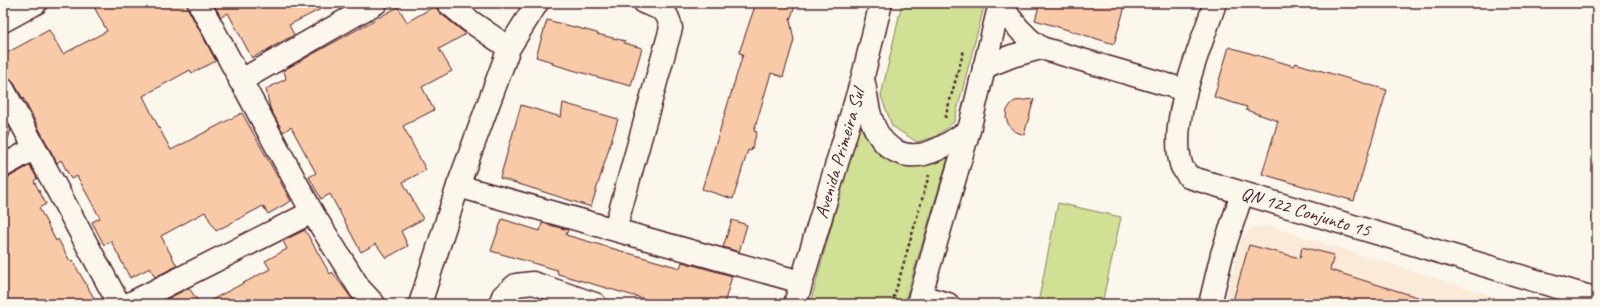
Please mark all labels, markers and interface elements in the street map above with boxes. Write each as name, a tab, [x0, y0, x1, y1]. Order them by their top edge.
street label: Avenida Primeira Sul	[809, 82, 872, 221]
street label: QN 122 Conjunto 15	[1238, 181, 1375, 243]

